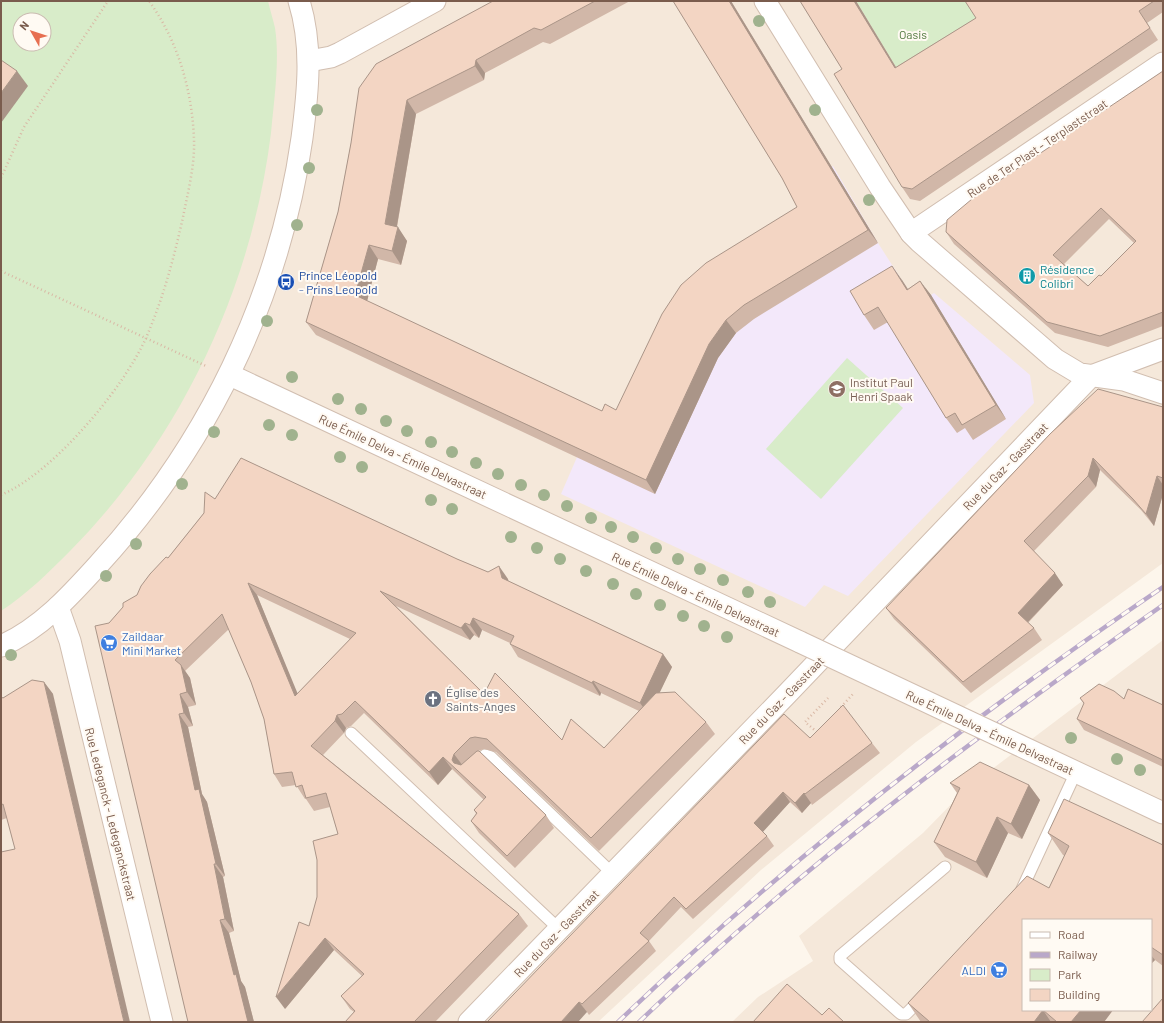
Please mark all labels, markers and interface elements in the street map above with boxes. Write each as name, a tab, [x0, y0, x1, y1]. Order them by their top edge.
north arrow	[12, 12, 52, 52]
text: N	[16, 18, 31, 32]
park label: Oasis	[899, 27, 927, 41]
street label: Rue de Ter Plast - Terplaststraat	[964, 96, 1110, 200]
place label: Résidence Colibri	[1040, 262, 1094, 290]
building icon: Résidence Colibri	[1017, 266, 1037, 286]
place label: Prince Léopold - Prins Leopold	[299, 268, 377, 296]
bus stop icon: Prince Léopold - Prins Leopold	[276, 272, 296, 292]
place label: Institut Paul Henri Spaak	[850, 375, 913, 403]
school or university icon: Institut Paul Henri Spaak	[827, 379, 847, 399]
street label: Rue Émile Delva - Émile Delvastraat	[317, 411, 489, 501]
street label: Rue du Gaz - Gasstraat	[960, 419, 1050, 513]
street label: Rue Émile Delva - Émile Delvastraat	[610, 549, 782, 639]
place label: Zaildaar Mini Market	[122, 629, 181, 657]
supermarket icon: Zaildaar Mini Market	[99, 633, 119, 653]
street label: Rue du Gaz - Gasstraat	[736, 653, 826, 747]
place label: Église des Saints-Anges	[446, 685, 516, 713]
street label: Rue Émile Delva - Émile Delvastraat	[904, 687, 1076, 777]
church icon: Église des Saints-Anges	[423, 689, 443, 709]
street label: Rue Ledeganck - Ledeganckstraat	[83, 726, 139, 902]
street label: Rue du Gaz - Gasstraat	[511, 886, 601, 980]
legend	[1022, 919, 1152, 1011]
text: Road	[1058, 927, 1085, 941]
text: Railway	[1058, 947, 1098, 961]
supermarket icon: ALDI	[989, 960, 1009, 980]
place label: ALDI	[961, 963, 986, 977]
text: Park	[1058, 967, 1082, 981]
text: Building	[1058, 987, 1100, 1001]

